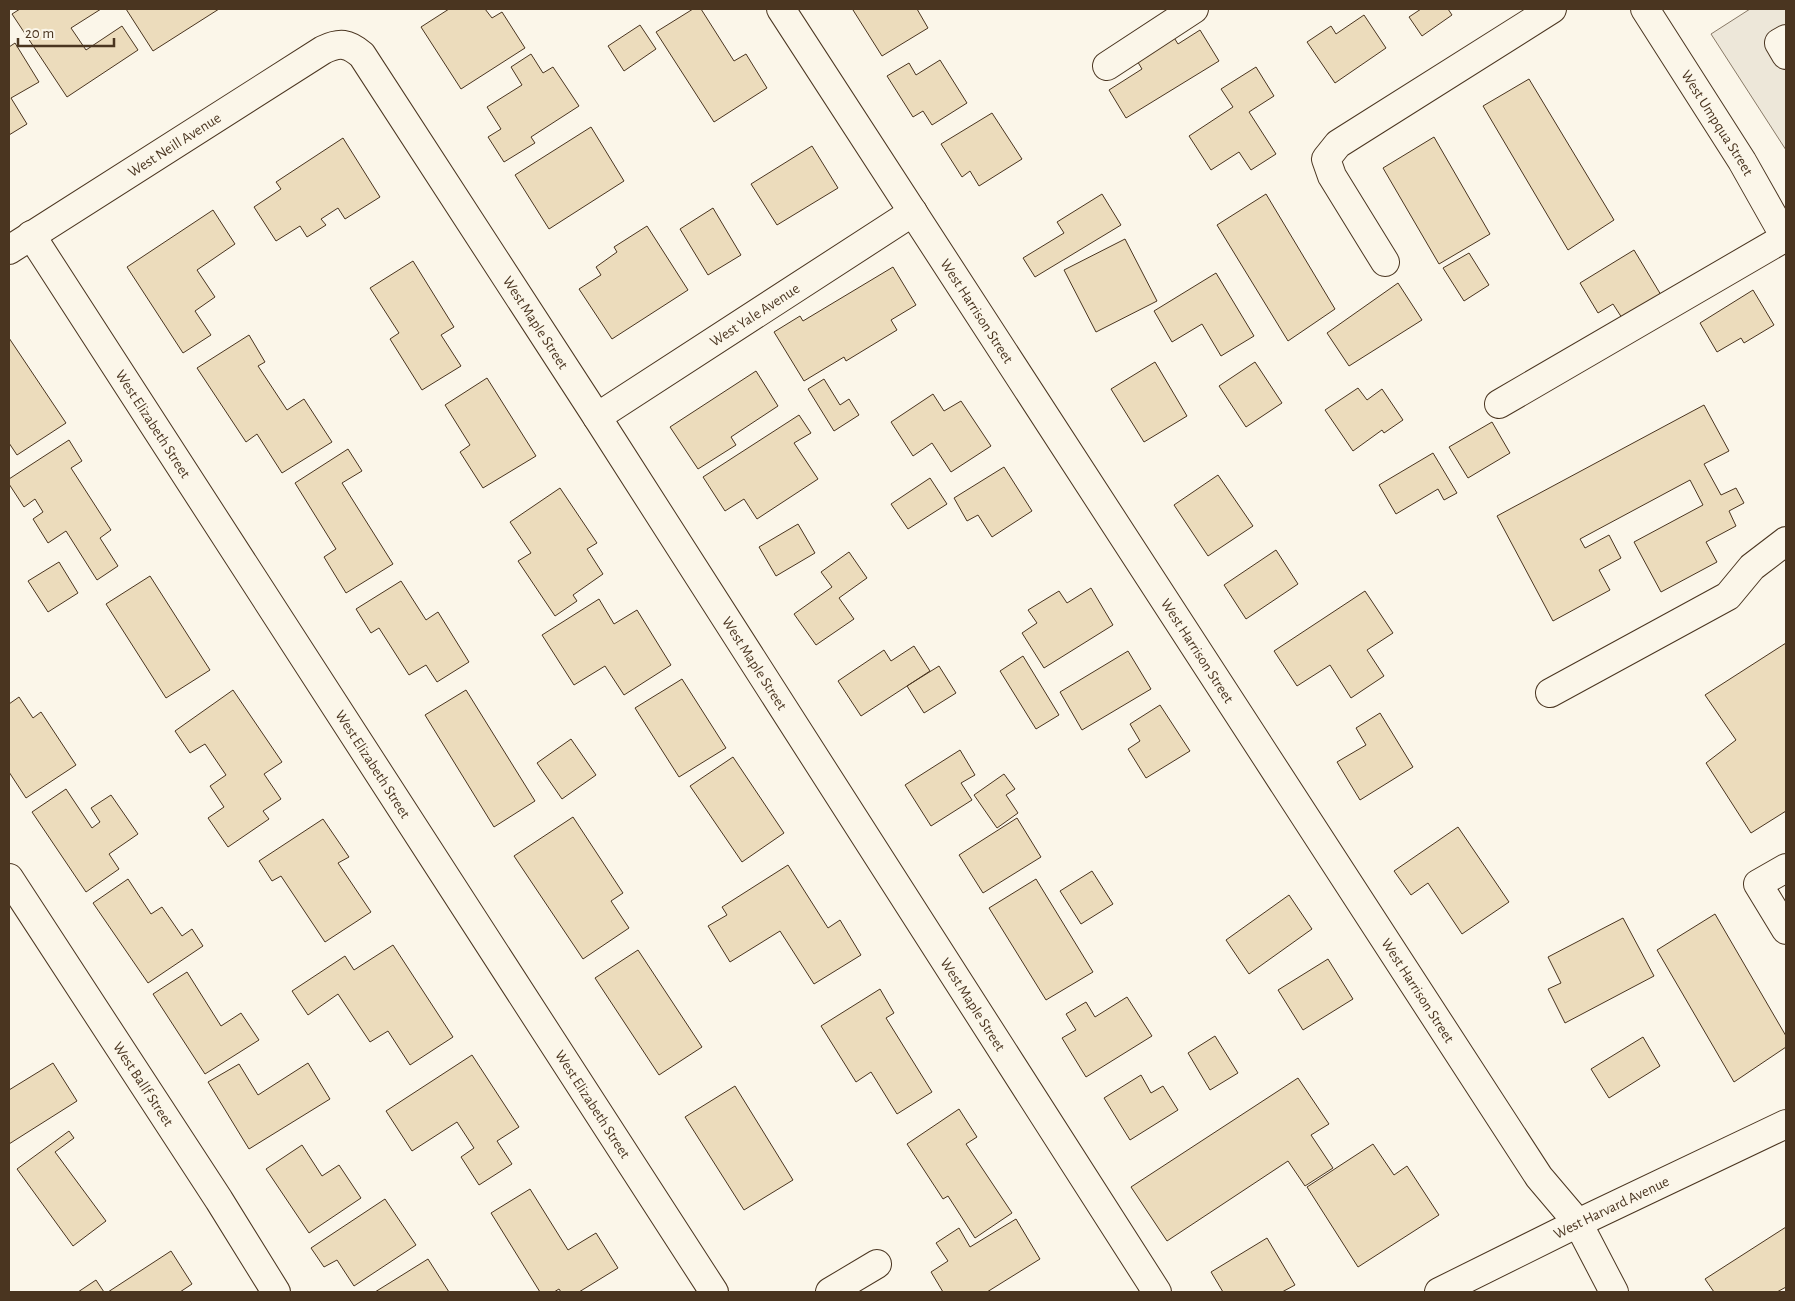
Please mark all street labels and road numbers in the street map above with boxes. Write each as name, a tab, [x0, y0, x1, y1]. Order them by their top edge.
street label: West Umpqua Street	[1679, 68, 1756, 178]
street label: West Neill Avenue	[125, 110, 223, 180]
street label: West Harrison Street	[938, 256, 1016, 366]
street label: West Maple Street	[500, 274, 571, 372]
street label: West Yale Avenue	[707, 280, 802, 349]
street label: West Elizabeth Street	[113, 367, 194, 481]
street label: West Harrison Street	[1158, 596, 1237, 706]
street label: West Maple Street	[719, 614, 790, 713]
street label: West Elizabeth Street	[333, 707, 413, 821]
street label: West Harrison Street	[1379, 936, 1457, 1045]
street label: West Maple Street	[938, 955, 1008, 1054]
street label: West Ballf Street	[111, 1039, 176, 1129]
street label: West Elizabeth Street	[552, 1048, 633, 1161]
street label: West Harvard Avenue	[1551, 1173, 1671, 1241]

